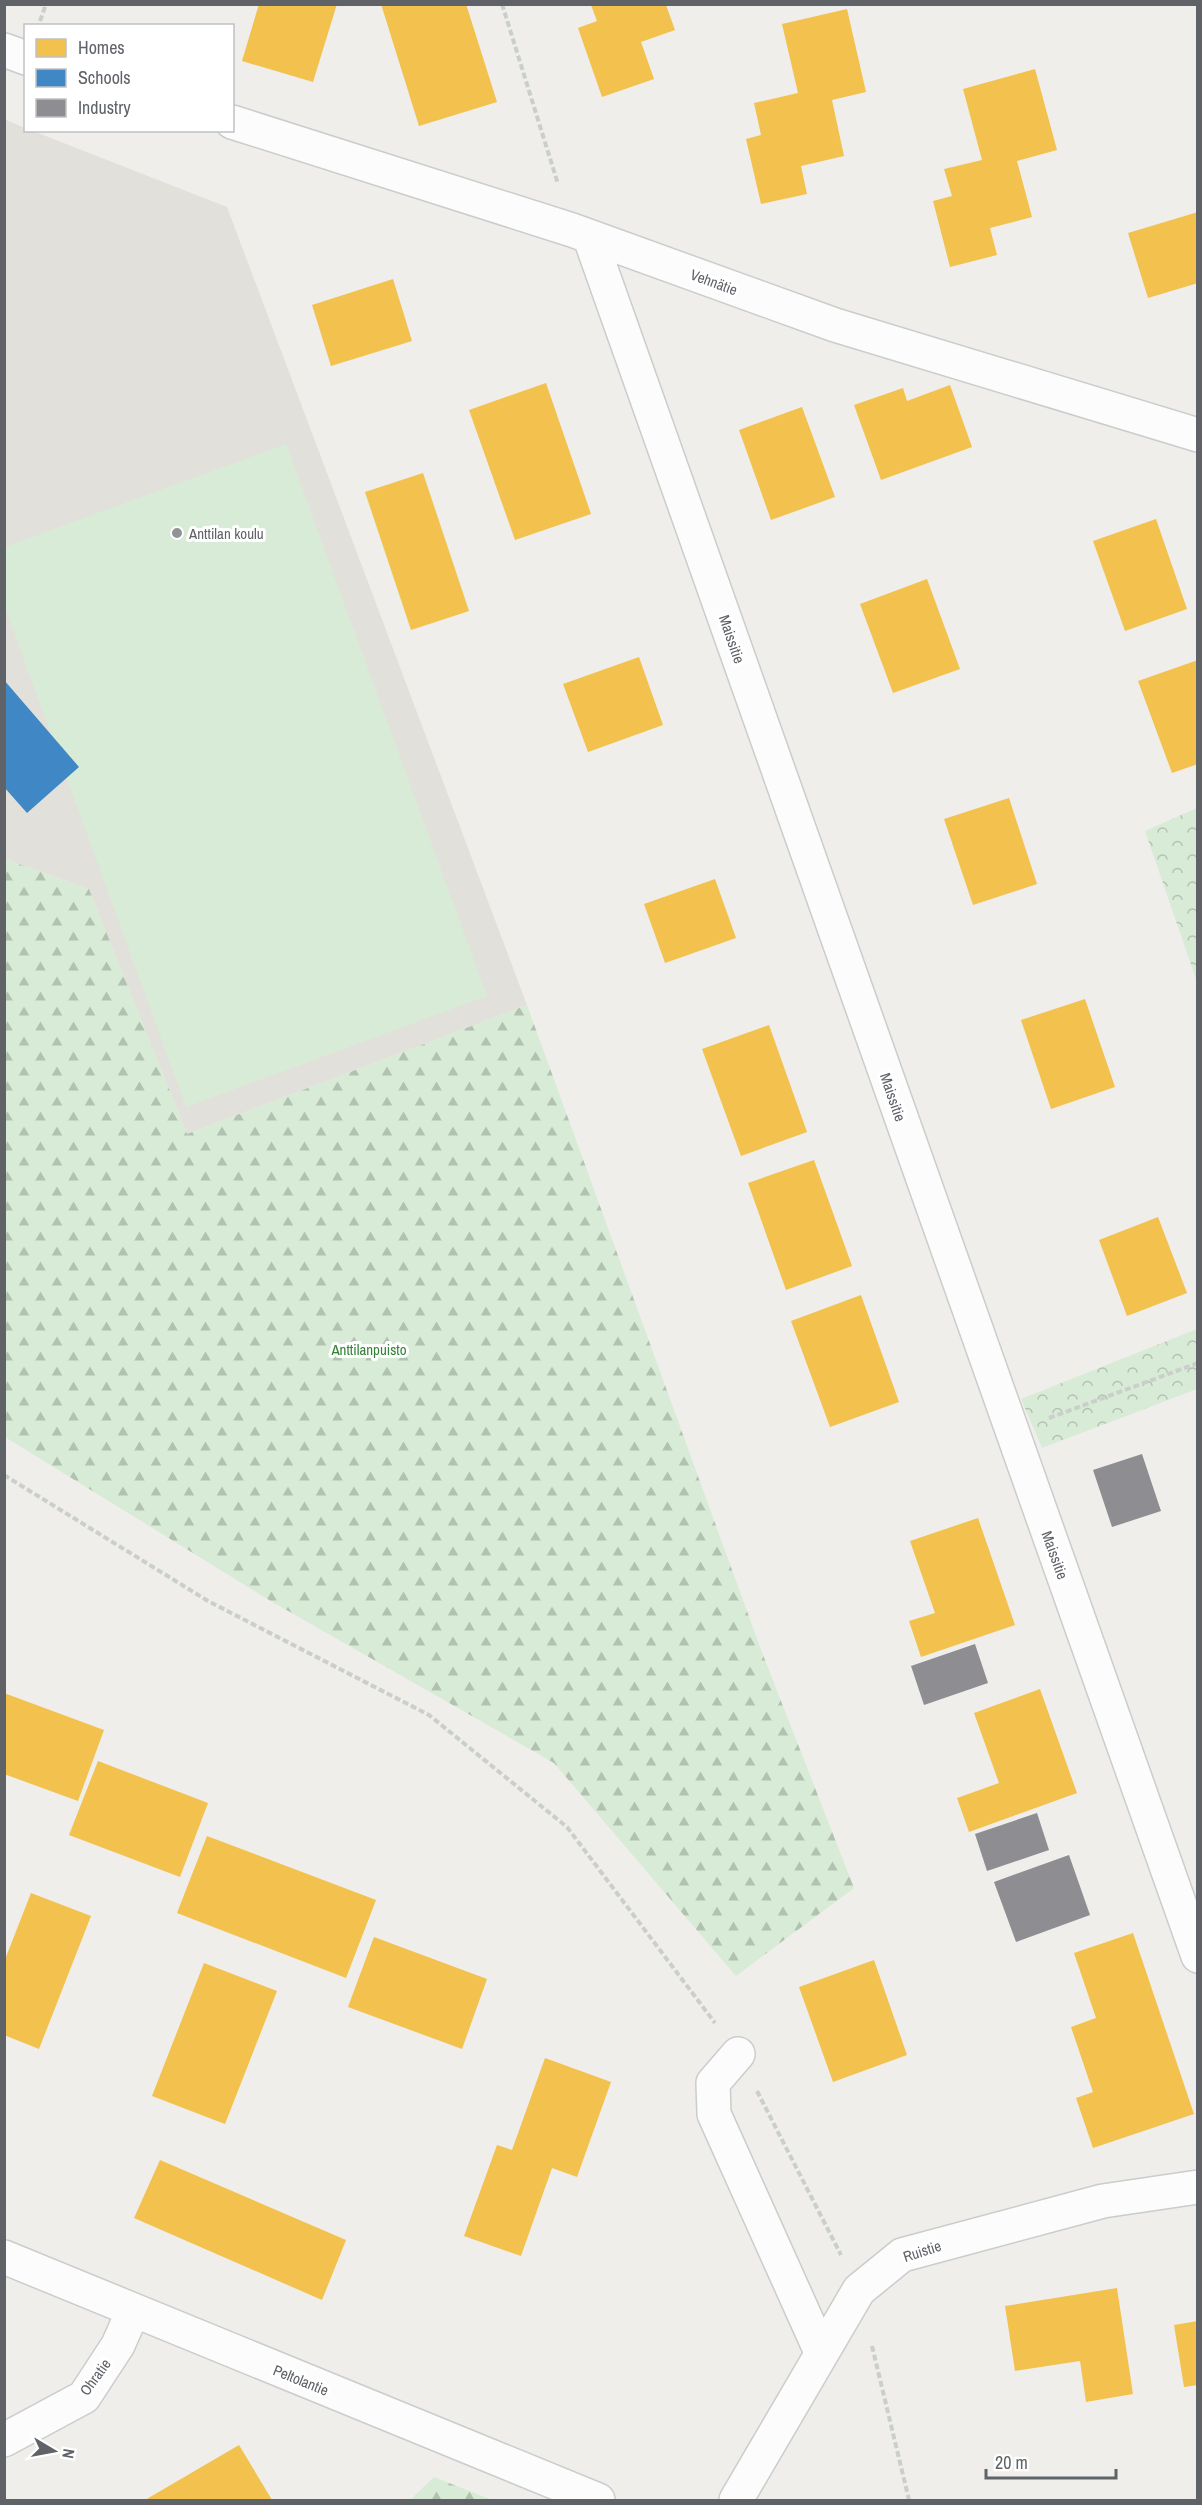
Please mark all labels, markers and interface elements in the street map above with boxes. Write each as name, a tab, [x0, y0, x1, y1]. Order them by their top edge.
legend	[24, 24, 234, 132]
text: Homes	[78, 35, 125, 60]
text: Schools	[78, 65, 131, 90]
text: Industry	[78, 95, 131, 120]
street label: Vehnätie	[688, 264, 741, 300]
place label: Anttilan koulu	[188, 523, 264, 544]
marker: Anttilan koulu	[170, 526, 184, 540]
street label: Maissitie	[714, 612, 750, 666]
street label: Maissitie	[875, 1070, 911, 1124]
park label: Anttilanpuisto	[330, 1339, 407, 1360]
street label: Maissitie	[1037, 1528, 1073, 1582]
street label: Ruistie	[900, 2235, 944, 2267]
street label: Ohratie	[74, 2354, 116, 2400]
street label: Peltolantie	[270, 2359, 332, 2401]
north arrow	[24, 2421, 84, 2481]
scale bar	[986, 2442, 1116, 2480]
text: N	[57, 2447, 80, 2460]
text: 20 m	[995, 2450, 1028, 2475]

